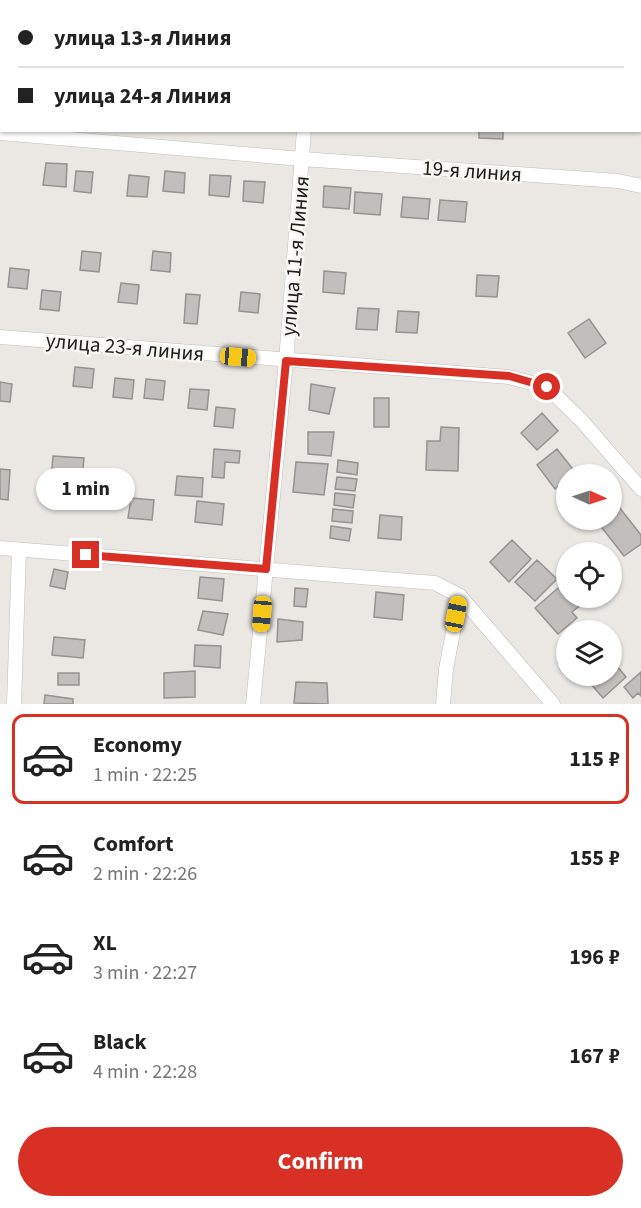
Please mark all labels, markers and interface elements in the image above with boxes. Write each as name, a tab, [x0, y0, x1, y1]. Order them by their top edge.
text: улица 13-я Линия	[54, 22, 231, 54]
text: улица 24-я Линия	[54, 80, 231, 112]
street label: 19-я линия	[421, 153, 523, 189]
street label: улица 11-я Линия	[273, 174, 317, 338]
street label: улица 23-я линия	[45, 325, 205, 369]
car	[219, 346, 257, 368]
route start	[533, 373, 560, 400]
north arrow	[556, 464, 622, 530]
map controls	[556, 464, 622, 686]
callout: 1 min	[36, 468, 136, 510]
text: 1 min	[61, 475, 110, 503]
route end	[72, 541, 99, 568]
button: locate	[556, 542, 622, 608]
car	[251, 595, 273, 633]
car	[444, 595, 468, 633]
button: layers	[556, 620, 622, 686]
text: Economy	[93, 729, 182, 761]
icon: car	[21, 732, 75, 786]
text: 115 ₽	[569, 743, 620, 775]
text: 1 min · 22:25	[93, 761, 197, 789]
text: Comfort	[93, 828, 174, 860]
icon: car	[21, 831, 75, 885]
text: 155 ₽	[569, 842, 620, 874]
text: 2 min · 22:26	[93, 860, 197, 888]
text: XL	[93, 927, 117, 959]
icon: car	[21, 930, 75, 984]
text: 196 ₽	[569, 941, 620, 973]
text: 3 min · 22:27	[93, 959, 197, 987]
text: Black	[93, 1026, 147, 1058]
icon: car	[21, 1029, 75, 1083]
text: 167 ₽	[569, 1040, 620, 1072]
text: 4 min · 22:28	[93, 1058, 197, 1086]
button: Confirm	[18, 1127, 623, 1196]

